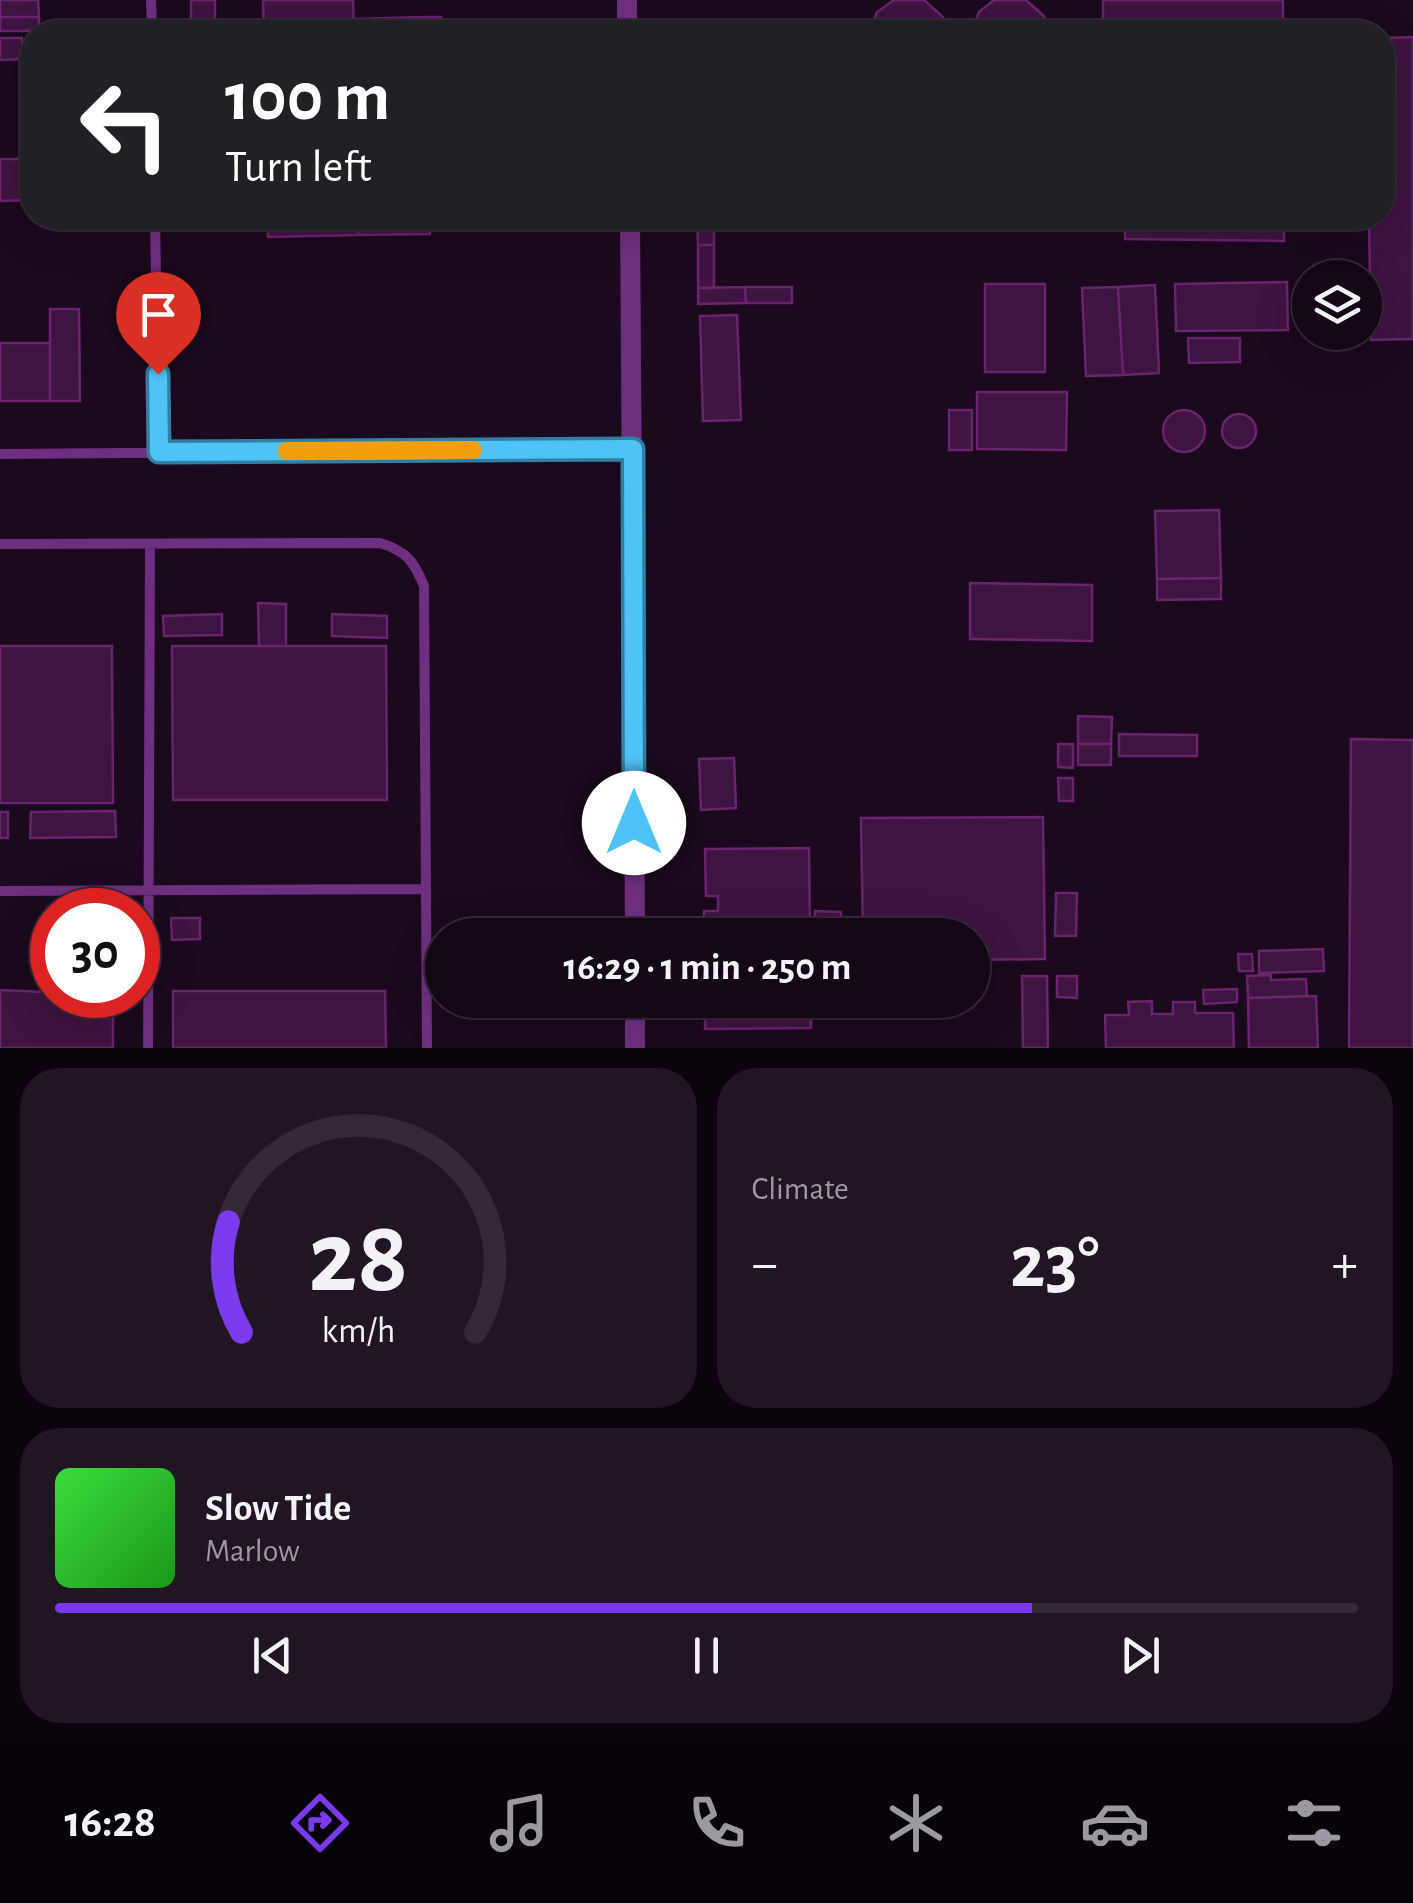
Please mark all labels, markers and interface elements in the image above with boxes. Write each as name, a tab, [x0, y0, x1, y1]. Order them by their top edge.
icon: left	[60, 60, 190, 190]
text: 100 m	[225, 63, 390, 133]
text: Turn left	[225, 145, 372, 190]
map controls	[1292, 260, 1382, 350]
button: layers	[1292, 260, 1382, 350]
pin	[116, 272, 201, 375]
icon: arrive	[131, 287, 186, 342]
position arrow	[582, 771, 686, 875]
speed limit sign: 30	[30, 888, 160, 1018]
text: 16:29 · 1 min · 250 m	[564, 949, 851, 987]
text: Climate	[752, 1173, 849, 1205]
text: 28	[308, 1207, 408, 1311]
text: 23°	[1010, 1226, 1100, 1301]
text: −	[752, 1237, 778, 1292]
text: +	[1332, 1237, 1358, 1292]
text: km/h	[321, 1313, 395, 1349]
text: Slow Tide	[205, 1490, 351, 1528]
text: Marlow	[205, 1535, 300, 1567]
icon: previous	[245, 1628, 300, 1683]
icon: pause	[679, 1628, 734, 1683]
icon: next	[1113, 1628, 1168, 1683]
icon: directions	[285, 1788, 355, 1858]
icon: music	[484, 1788, 554, 1858]
icon: phone	[682, 1788, 752, 1858]
icon: climate	[881, 1788, 951, 1858]
icon: car	[1080, 1788, 1150, 1858]
icon: filters	[1279, 1788, 1349, 1858]
text: 16:28	[64, 1800, 156, 1845]

